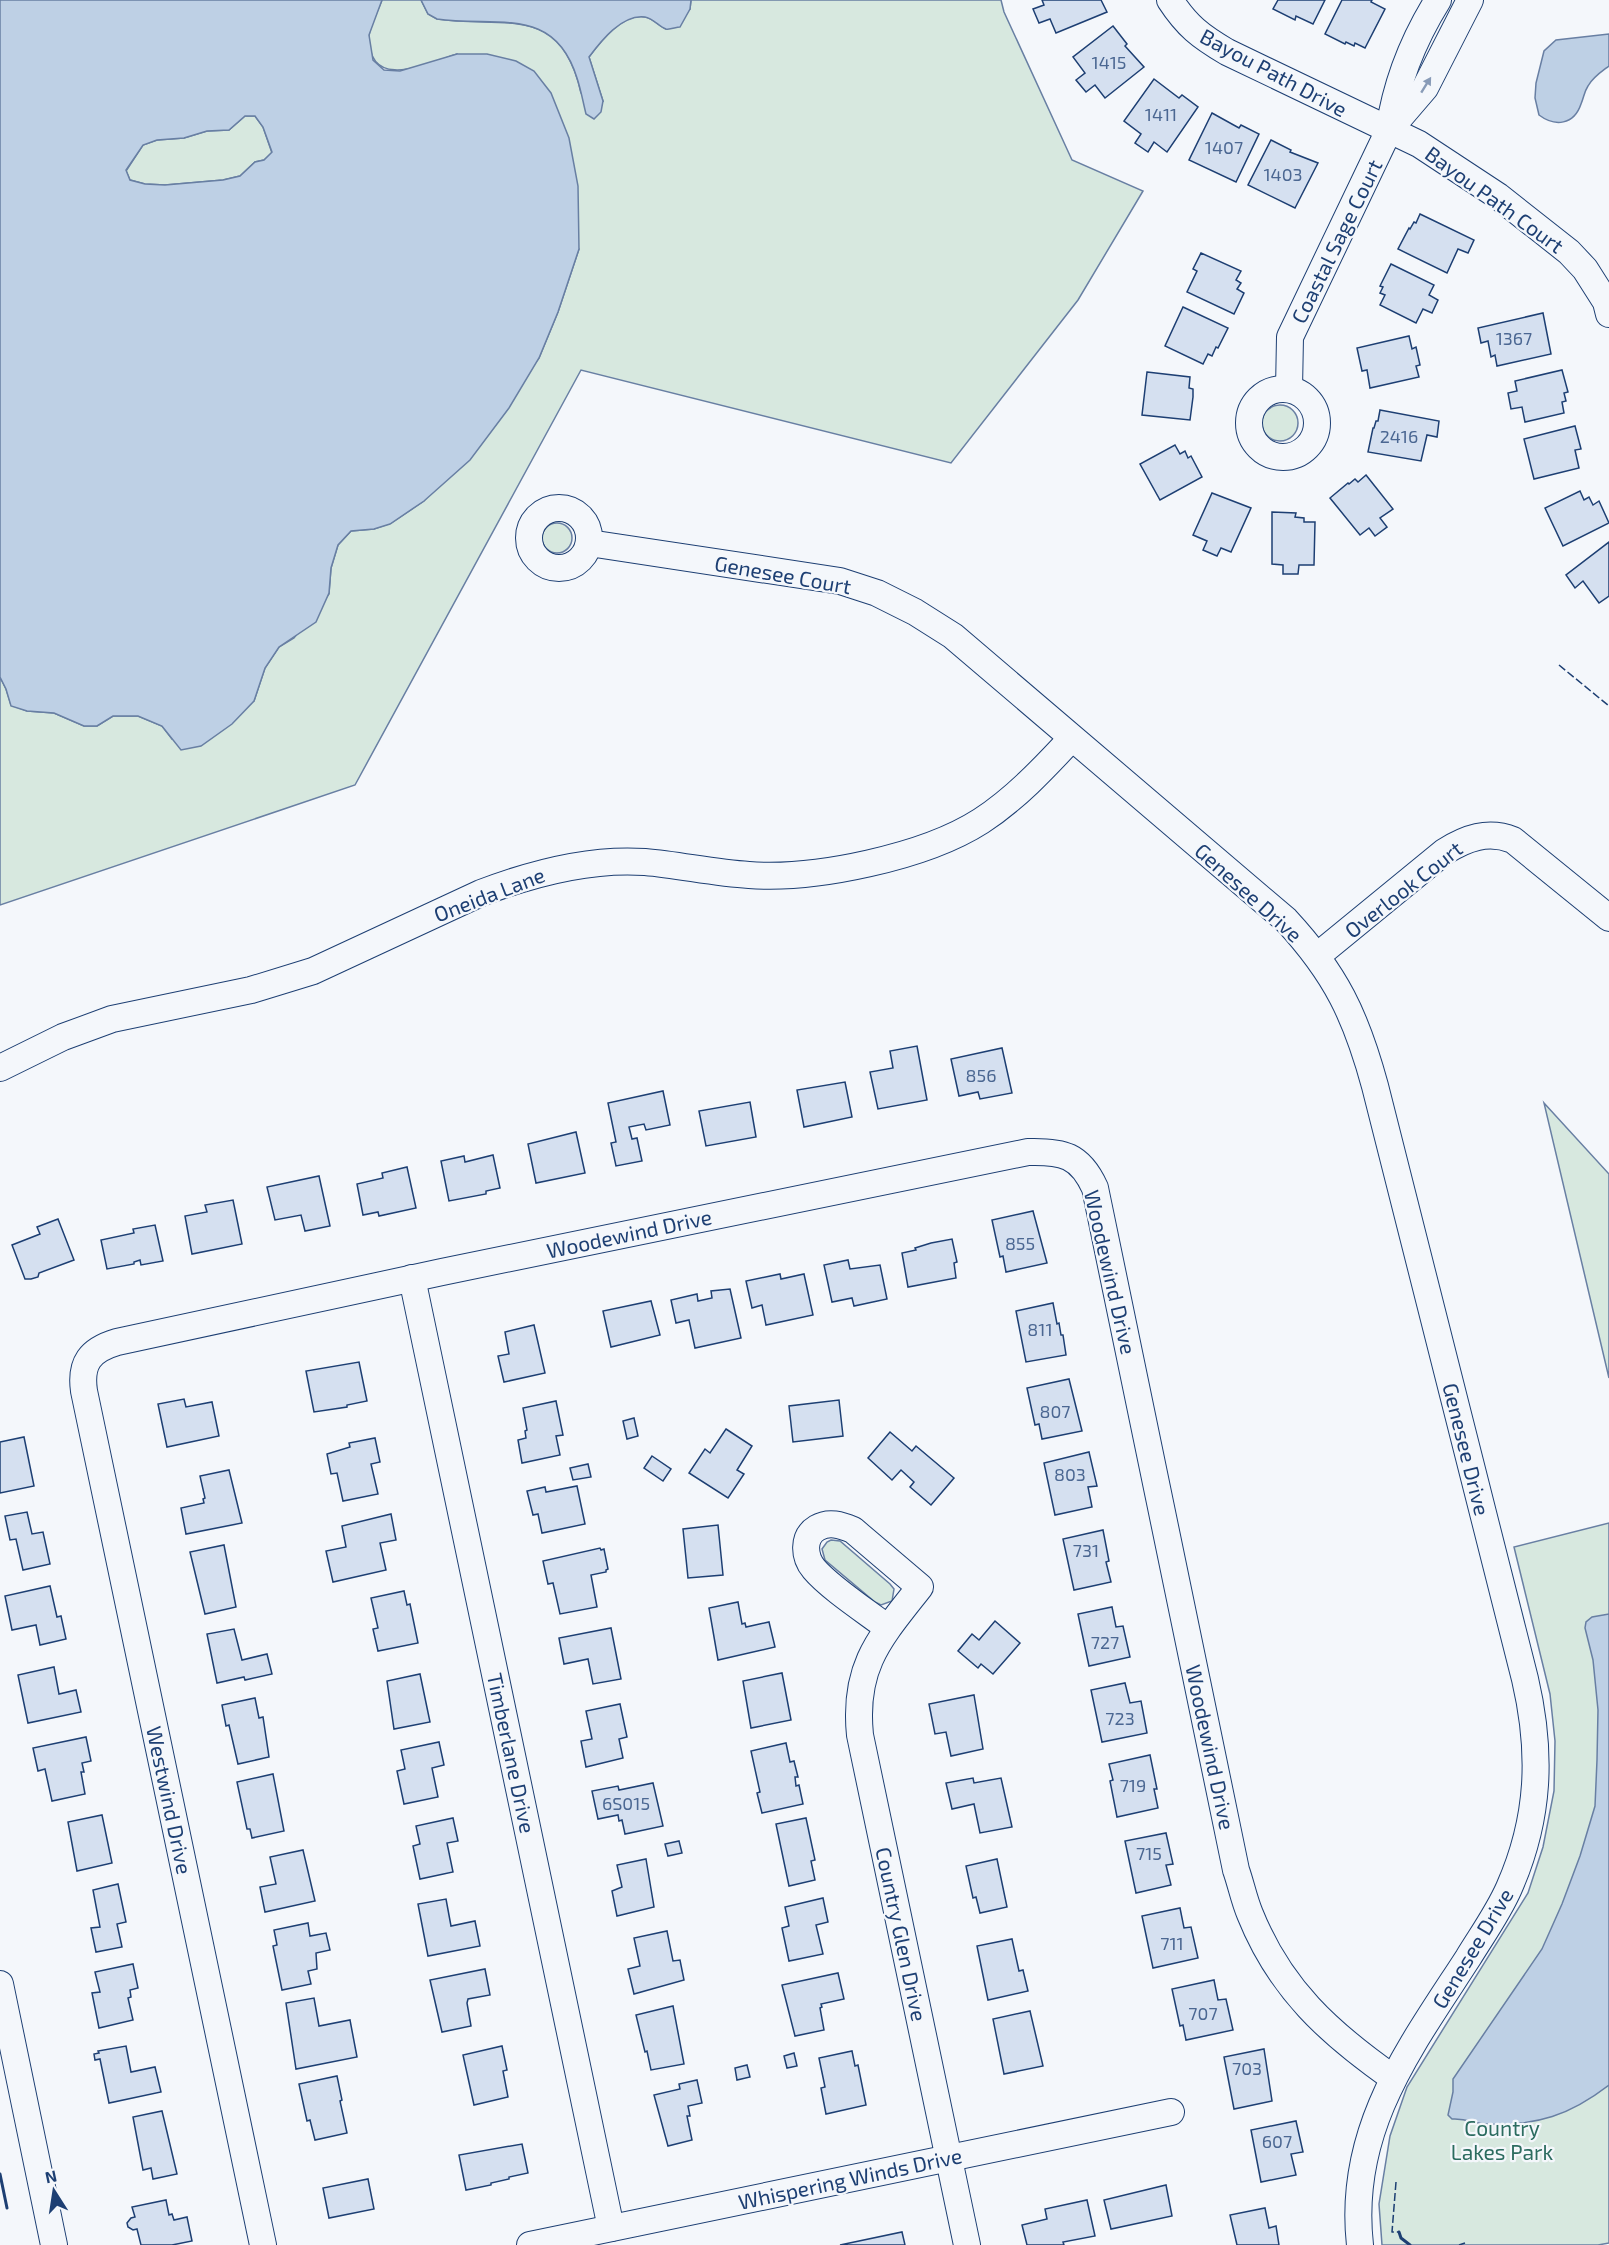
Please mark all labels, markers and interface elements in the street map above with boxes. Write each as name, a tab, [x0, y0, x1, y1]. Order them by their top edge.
street label: Bayou Path Drive	[1196, 23, 1352, 121]
house number: 1415	[1091, 51, 1127, 73]
one-way arrow	[1420, 77, 1431, 93]
house number: 1411	[1145, 103, 1177, 125]
house number: 1407	[1205, 136, 1243, 158]
street label: Bayou Path Court	[1421, 140, 1569, 258]
street label: Coastal Sage Court	[1285, 155, 1387, 327]
house number: 1403	[1263, 163, 1303, 185]
house number: 1367	[1496, 327, 1532, 349]
house number: 2416	[1380, 425, 1418, 447]
street label: Genesee Court	[713, 550, 853, 598]
street label: Overlook Court	[1339, 835, 1467, 943]
street label: Genesee Drive	[1190, 837, 1308, 947]
street label: Oneida Lane	[430, 861, 548, 927]
house number: 856	[966, 1064, 996, 1086]
street label: Woodewind Drive	[1080, 1187, 1142, 1357]
street label: Woodewind Drive	[544, 1203, 714, 1263]
house number: 855	[1005, 1232, 1035, 1254]
house number: 811	[1027, 1318, 1053, 1340]
street label: Genesee Drive	[1438, 1380, 1496, 1518]
house number: 807	[1040, 1400, 1071, 1422]
house number: 803	[1054, 1463, 1086, 1485]
house number: 731	[1073, 1539, 1099, 1561]
house number: 727	[1091, 1631, 1119, 1653]
street label: Woodewind Drive	[1181, 1662, 1241, 1832]
street label: Timberlane Drive	[483, 1671, 541, 1835]
house number: 723	[1105, 1707, 1135, 1729]
street label: Westwind Drive	[142, 1724, 198, 1876]
house number: 719	[1120, 1774, 1146, 1796]
house number: 6S015	[602, 1792, 650, 1814]
house number: 715	[1136, 1842, 1162, 1864]
street label: Country Glen Drive	[871, 1845, 933, 2023]
street label: Genesee Drive	[1426, 1883, 1518, 2013]
house number: 711	[1160, 1932, 1184, 1954]
house number: 707	[1188, 2002, 1218, 2024]
house number: 703	[1232, 2057, 1262, 2079]
park label: Country Lakes Park	[1451, 2115, 1553, 2164]
house number: 607	[1262, 2130, 1292, 2152]
street label: Whispering Winds Drive	[736, 2142, 964, 2214]
north arrow	[24, 2161, 84, 2221]
text: N	[43, 2165, 58, 2186]

